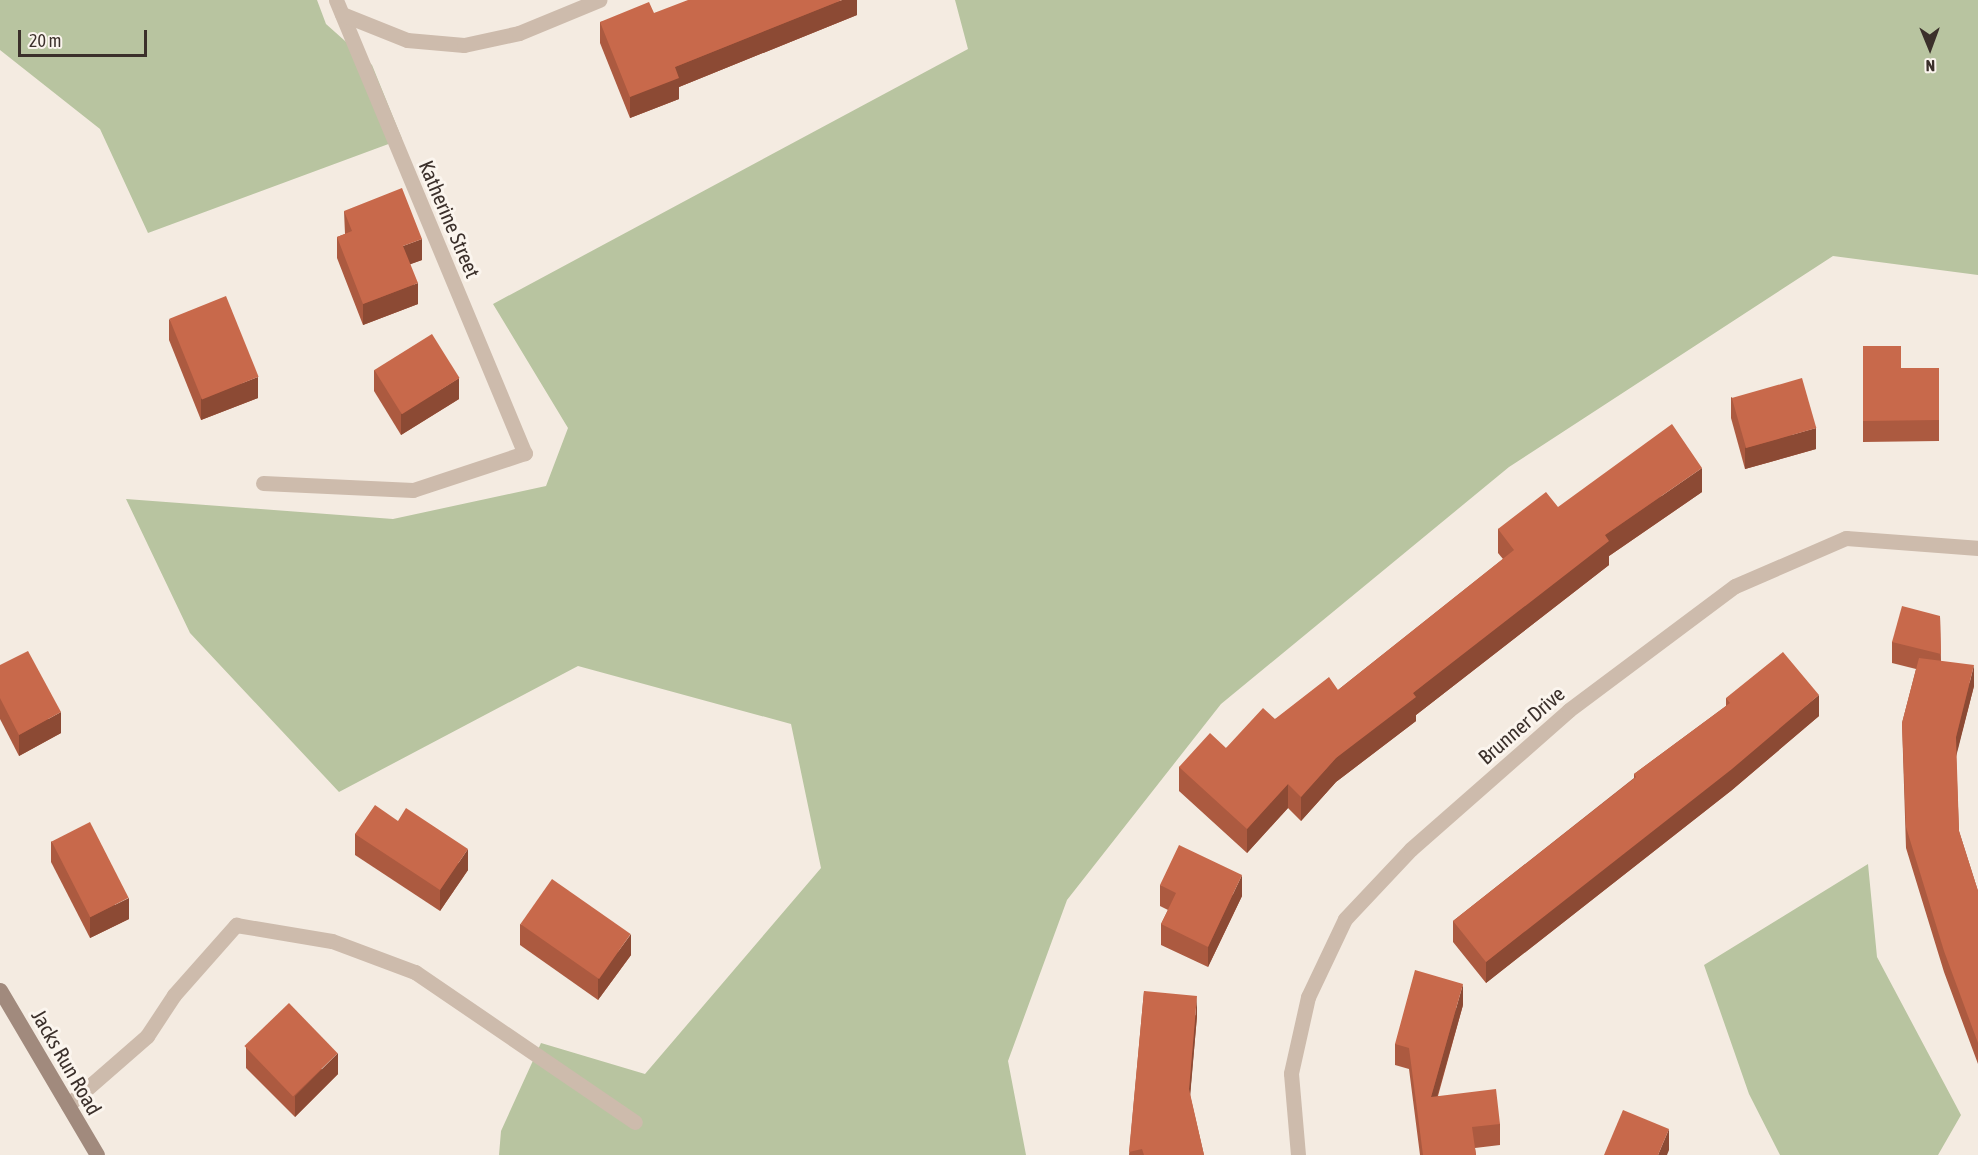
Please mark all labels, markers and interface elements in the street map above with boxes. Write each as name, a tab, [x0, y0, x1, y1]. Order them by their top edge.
scale bar	[21, 18, 150, 56]
north arrow	[1900, 18, 1960, 78]
text: 20 m	[29, 30, 61, 51]
text: N	[1925, 57, 1935, 75]
street label: Katherine Street	[414, 157, 486, 281]
street label: Brunner Drive	[1473, 681, 1569, 769]
street label: Jacks Run Road	[27, 1005, 107, 1119]

